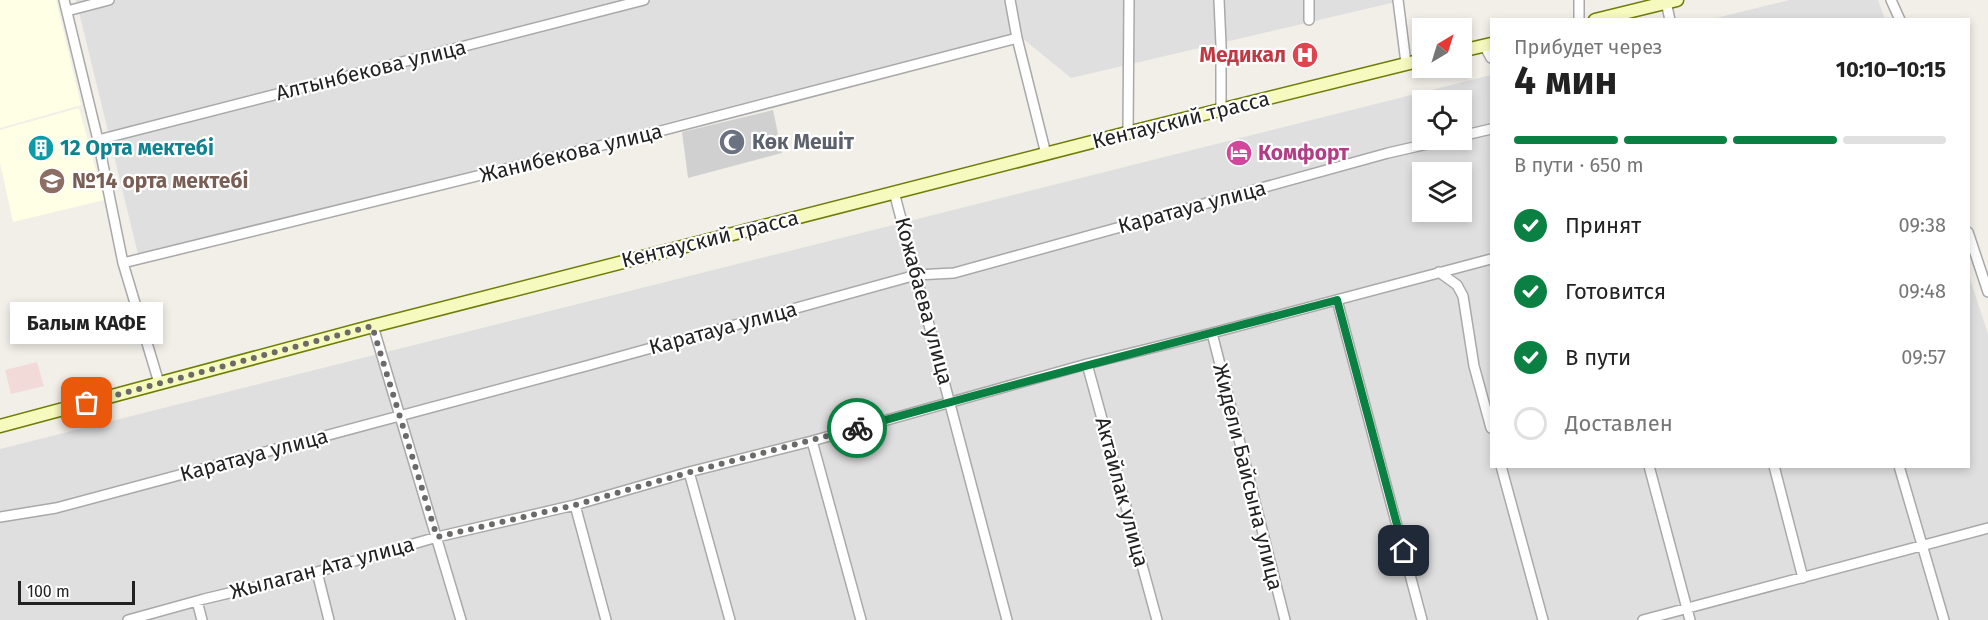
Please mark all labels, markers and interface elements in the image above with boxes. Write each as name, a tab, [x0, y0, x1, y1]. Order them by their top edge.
north arrow	[1412, 18, 1472, 78]
map controls	[1412, 18, 1472, 222]
street label: Алтынбекова улица	[273, 34, 469, 106]
text: Прибудет через	[1514, 35, 1663, 59]
hospital icon: Медикал	[1290, 40, 1320, 70]
place label: Медикал	[1199, 42, 1286, 68]
text: 10:10–10:15	[1836, 56, 1946, 83]
text: 4 мин	[1514, 58, 1617, 104]
street label: Кентауский трасса	[1090, 85, 1272, 155]
button: locate	[1412, 90, 1472, 150]
street label: Жанибекова улица	[477, 118, 665, 188]
mosque icon: Көк Мешіт	[717, 127, 747, 157]
place label: Көк Мешіт	[752, 129, 855, 155]
building icon: 12 Орта мектебі	[26, 133, 56, 163]
place label: 12 Орта мектебі	[60, 135, 214, 161]
hotel icon: Комфорт	[1224, 138, 1254, 168]
place label: Комфорт	[1258, 140, 1350, 166]
text: В пути · 650 m	[1514, 153, 1644, 177]
button: layers	[1412, 162, 1472, 222]
school or university icon: №14 орта мектебі	[37, 166, 67, 196]
place label: №14 орта мектебі	[72, 168, 248, 194]
street label: Каратауа улица	[1115, 175, 1269, 239]
street label: Кентауский трасса	[619, 204, 801, 274]
icon: check	[1514, 209, 1547, 242]
text: Принят	[1565, 212, 1641, 239]
text: 09:38	[1899, 213, 1946, 237]
street label: Кожабаева улица	[889, 214, 959, 388]
icon: check	[1514, 275, 1547, 308]
text: Готовится	[1565, 278, 1666, 305]
text: 09:48	[1898, 279, 1946, 303]
street label: Каратауа улица	[646, 296, 800, 360]
callout: Балым КАФЕ	[10, 301, 164, 343]
text: Балым КАФЕ	[27, 311, 146, 335]
icon: check	[1514, 341, 1547, 374]
text: В пути	[1565, 344, 1631, 371]
text: 09:57	[1901, 345, 1946, 369]
street label: Жидели Байсына улица	[1207, 361, 1289, 593]
pin	[61, 377, 112, 428]
icon: bag	[70, 386, 103, 419]
courier	[827, 398, 887, 458]
text: Доставлен	[1565, 410, 1673, 437]
icon: bike	[841, 412, 874, 445]
street label: Актайлак улица	[1090, 414, 1154, 570]
street label: Каратауа улица	[177, 423, 331, 487]
pin	[1378, 525, 1429, 576]
street label: Жылаган Ата улица	[227, 531, 417, 605]
icon: home	[1387, 534, 1420, 567]
scale bar	[18, 578, 135, 606]
text: 100 m	[27, 582, 70, 601]

